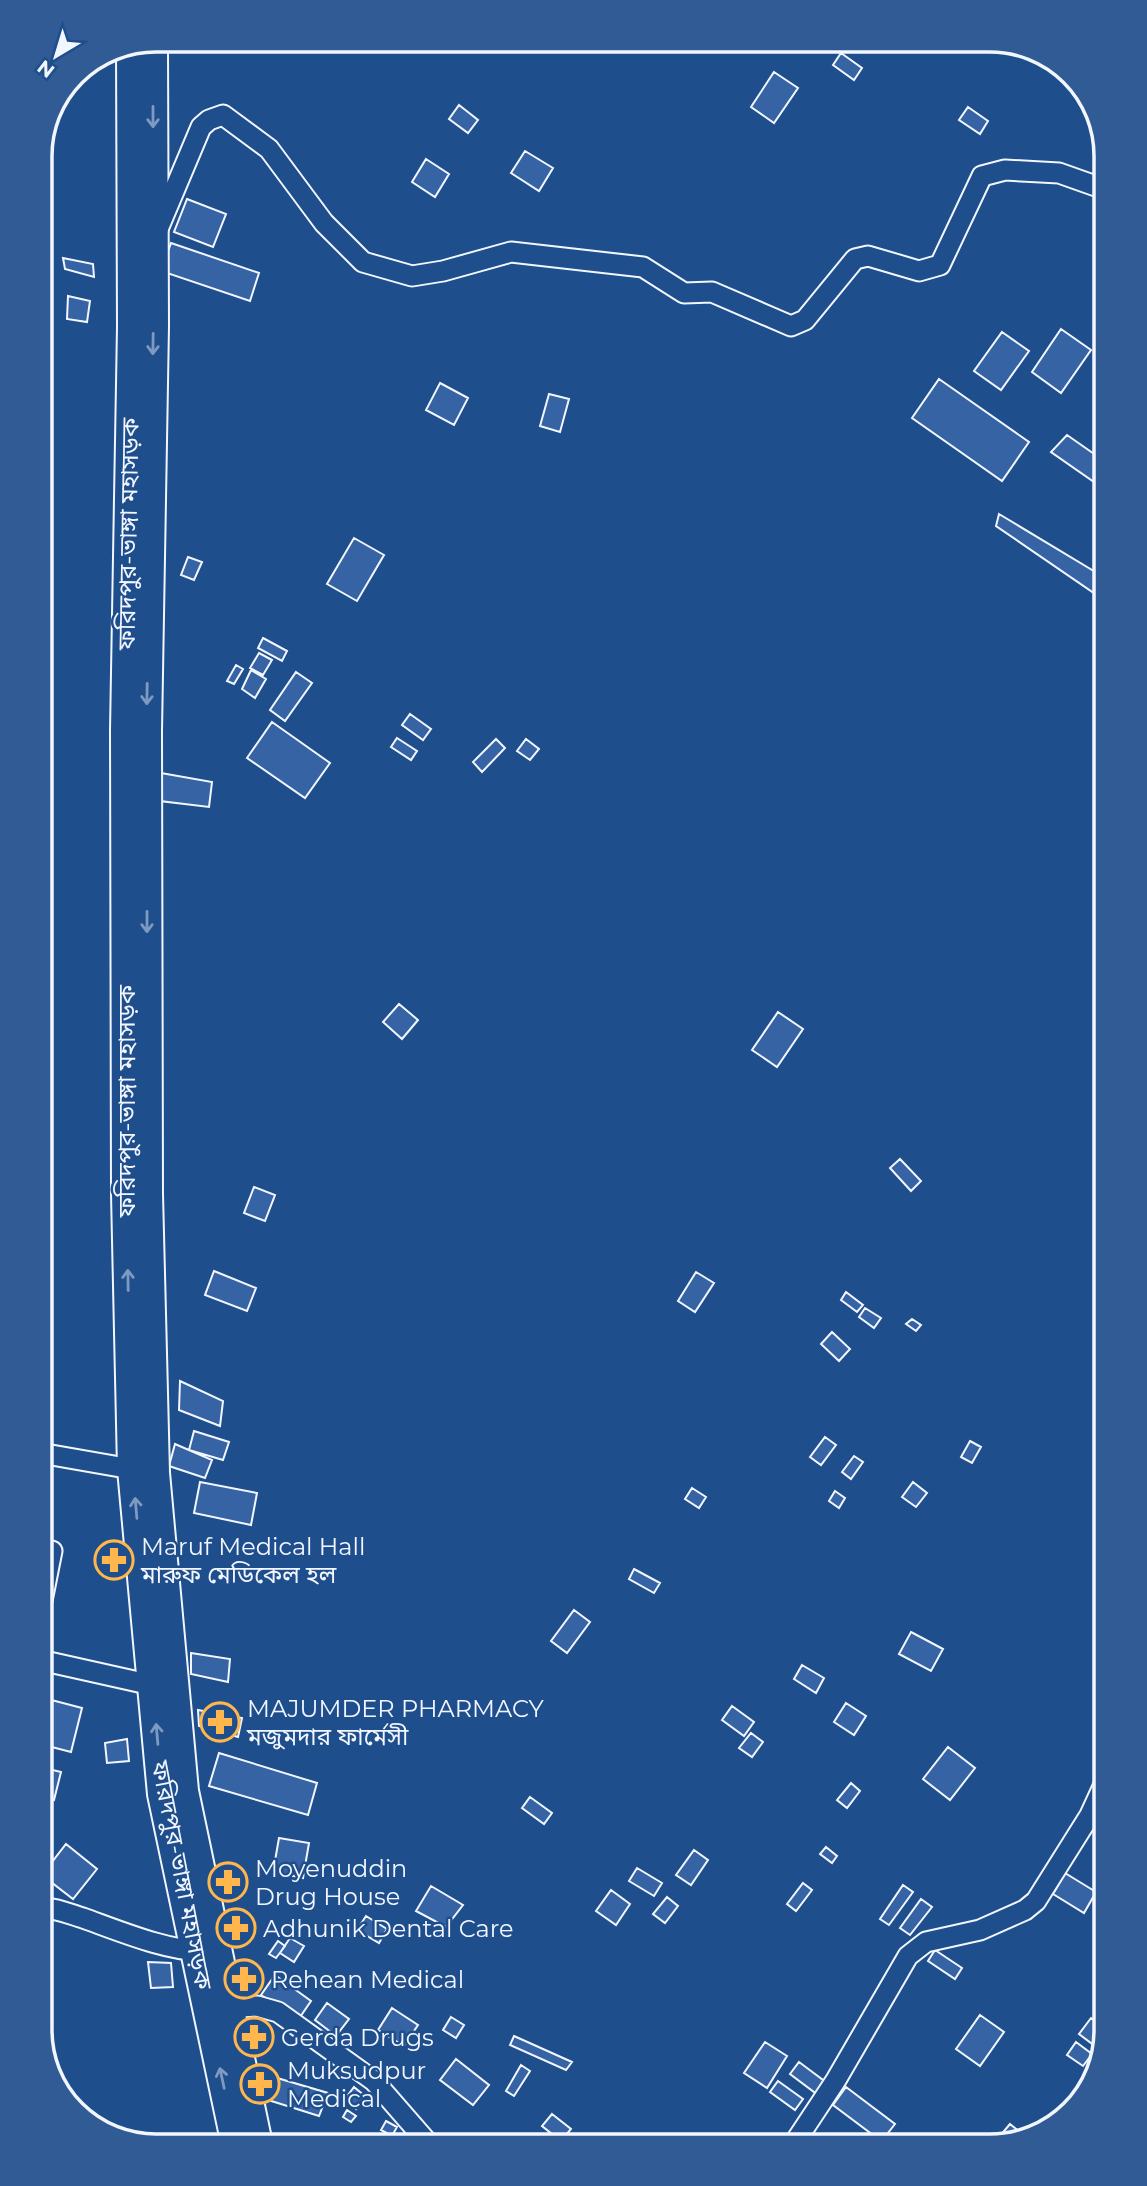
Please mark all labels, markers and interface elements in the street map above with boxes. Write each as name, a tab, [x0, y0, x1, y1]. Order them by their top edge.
north arrow	[21, 21, 91, 91]
text: N	[33, 55, 59, 83]
one-way arrow	[146, 105, 160, 128]
one-way arrow	[147, 333, 160, 356]
street label: ফরিদপুর-ভাঙ্গা মহাসড়ক	[111, 417, 145, 651]
one-way arrow	[140, 683, 154, 706]
one-way arrow	[140, 910, 154, 933]
street label: ফরিদপুর-ভাঙ্গা মহাসড়ক	[112, 984, 141, 1218]
one-way arrow	[122, 1269, 135, 1292]
one-way arrow	[129, 1497, 142, 1520]
place label: Maruf Medical Hall মারুফ মেডিকেল হল	[140, 1532, 365, 1589]
pharmacy icon: Maruf Medical Hall মারুফ মেডিকেল হল	[93, 1539, 135, 1581]
place label: MAJUMDER PHARMACY মজুমদার ফার্মেসী	[246, 1694, 545, 1751]
pharmacy icon: MAJUMDER PHARMACY মজুমদার ফার্মেসী	[199, 1701, 241, 1743]
one-way arrow	[150, 1724, 163, 1746]
street label: ফরিদপুর-ভাঙ্গা মহাসড়ক	[145, 1757, 219, 1992]
place label: Moyenuddin Drug House	[255, 1854, 407, 1911]
pharmacy icon: Moyenuddin Drug House	[207, 1861, 249, 1903]
pharmacy icon: Adhunik Dental Care	[215, 1907, 257, 1949]
place label: Adhunik Dental Care	[263, 1914, 514, 1943]
pharmacy icon: Rehean Medical	[223, 1958, 265, 2000]
place label: Rehean Medical	[271, 1965, 464, 1994]
pharmacy icon: Gerda Drugs	[233, 2016, 275, 2058]
place label: Gerda Drugs	[281, 2023, 434, 2052]
place label: Muksudpur Medical	[287, 2056, 426, 2113]
pharmacy icon: Muksudpur Medical	[239, 2063, 281, 2105]
one-way arrow	[214, 2067, 228, 2090]

